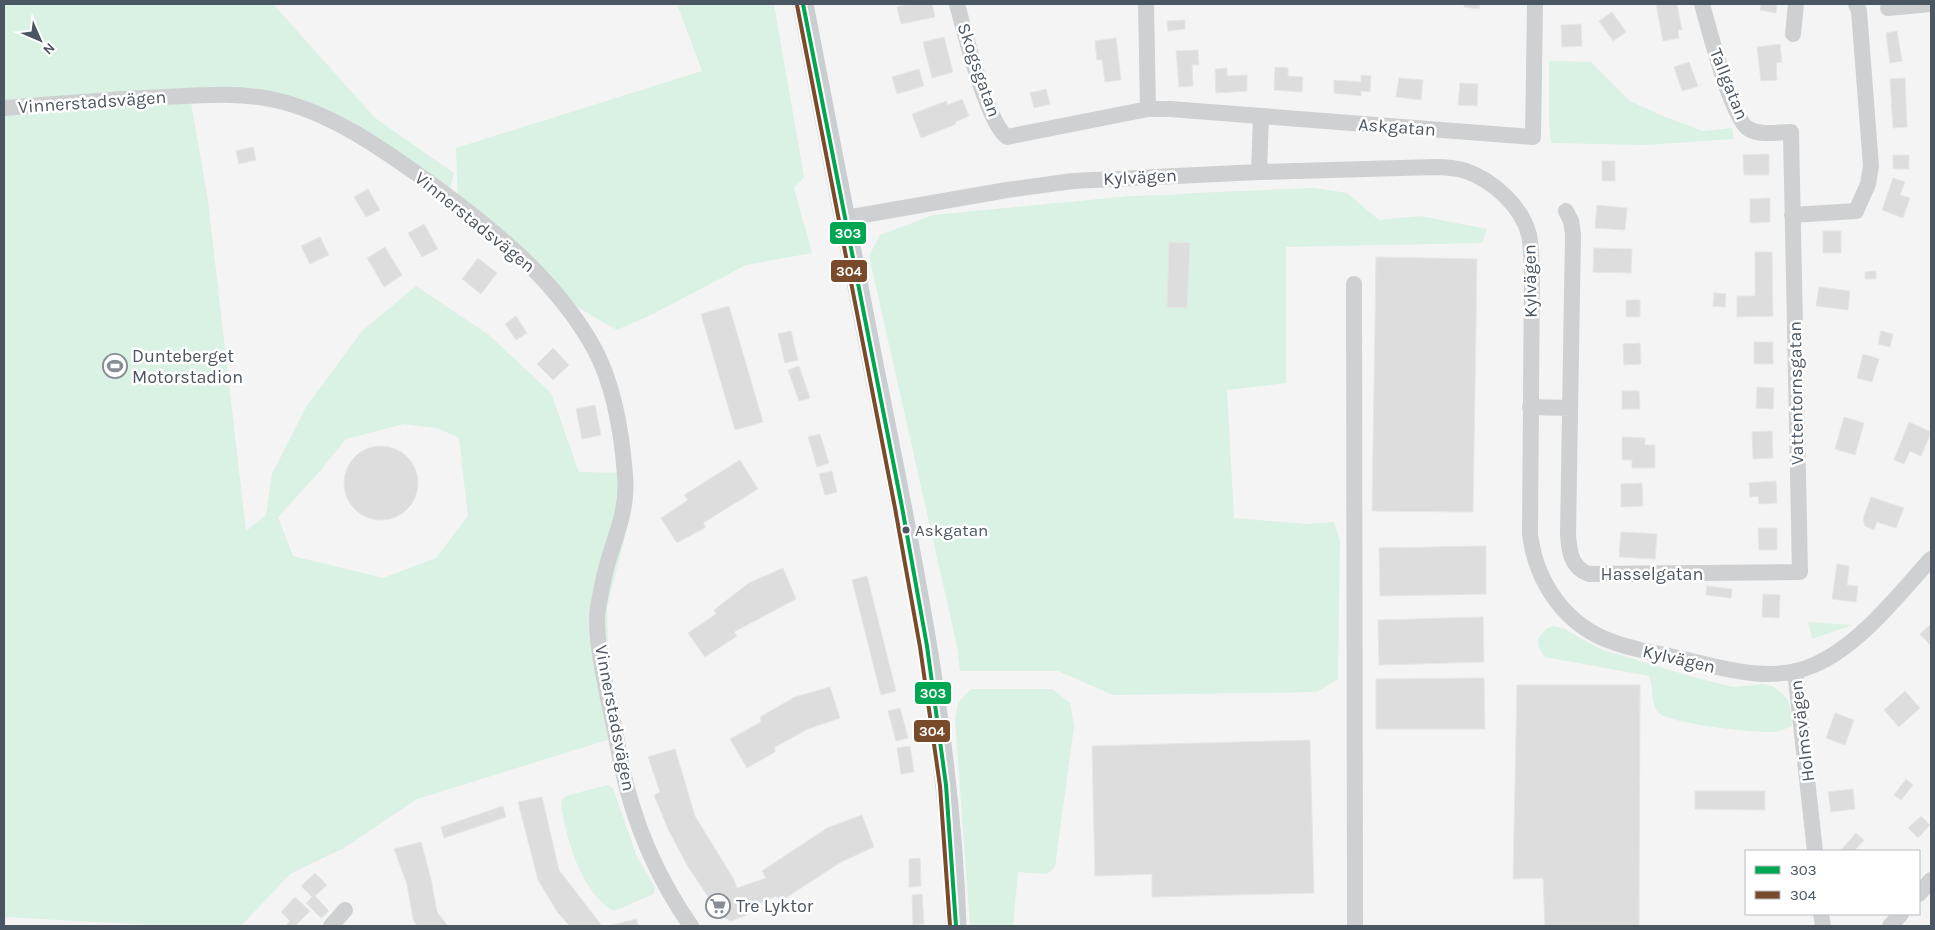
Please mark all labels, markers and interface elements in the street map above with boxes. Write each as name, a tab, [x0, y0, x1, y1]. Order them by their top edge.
north arrow	[15, 15, 65, 65]
street label: Skogsgatan	[953, 20, 1005, 120]
text: N	[39, 39, 58, 58]
street label: Tallgatan	[1705, 45, 1753, 123]
street label: Vinnerstadsvägen	[17, 86, 167, 118]
street label: Askgatan	[1358, 113, 1436, 141]
street label: Kylvägen	[1103, 164, 1177, 190]
street label: Vinnerstadsvägen	[410, 167, 540, 277]
line badge: 303	[829, 221, 867, 245]
text: 303	[835, 225, 861, 242]
street label: Kylvägen	[1518, 244, 1542, 318]
line badge: 304	[830, 259, 868, 283]
text: 304	[836, 263, 863, 280]
street label: Vattentornsgatan	[1784, 321, 1808, 465]
place label: Dunteberget Motorstadion	[132, 345, 243, 388]
sports icon: Dunteberget Motorstadion	[102, 353, 128, 379]
place label: Askgatan	[915, 520, 988, 540]
marker: Askgatan	[901, 525, 911, 535]
street label: Hasselgatan	[1601, 563, 1703, 585]
street label: Kylvägen	[1641, 640, 1717, 678]
street label: Vinnerstadsvägen	[590, 643, 640, 793]
street label: Holmsvägen	[1785, 679, 1819, 783]
line badge: 303	[914, 681, 952, 705]
text: 303	[920, 685, 946, 702]
line badge: 304	[913, 719, 951, 743]
text: 304	[919, 723, 946, 740]
legend	[1745, 850, 1920, 915]
text: 303	[1790, 861, 1817, 879]
text: 304	[1790, 886, 1817, 904]
supermarket icon: Tre Lyktor	[705, 893, 731, 919]
place label: Tre Lyktor	[736, 895, 814, 917]

